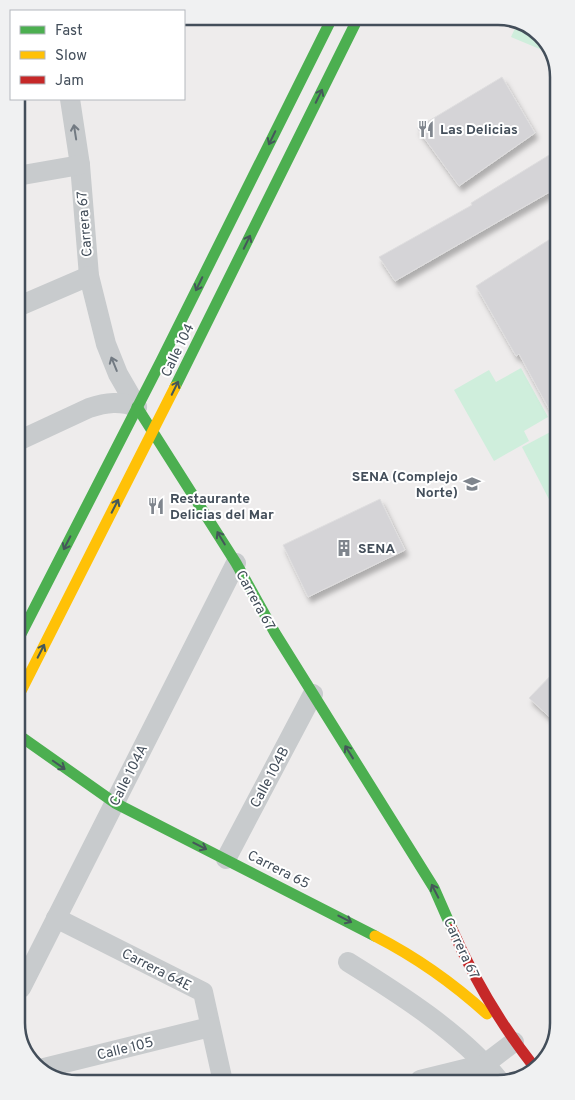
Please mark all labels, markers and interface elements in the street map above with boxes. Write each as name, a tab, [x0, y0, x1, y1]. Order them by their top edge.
legend	[10, 10, 185, 100]
text: Fast	[55, 22, 83, 41]
text: Slow	[55, 47, 87, 66]
text: Jam	[55, 72, 84, 91]
one-way arrow	[314, 89, 324, 104]
restaurant icon: Las Delicias	[416, 119, 436, 139]
place label: Las Delicias	[440, 122, 518, 139]
one-way arrow	[70, 124, 80, 140]
one-way arrow	[267, 130, 276, 145]
street label: Carrera 67	[74, 190, 97, 257]
one-way arrow	[243, 235, 252, 250]
one-way arrow	[194, 276, 204, 291]
street label: Calle 104	[158, 321, 199, 380]
one-way arrow	[108, 357, 118, 372]
one-way arrow	[170, 380, 180, 395]
place label: SENA (Complejo Norte)	[352, 469, 458, 502]
school or university icon: SENA (Complejo Norte)	[462, 474, 482, 494]
place label: Restaurante Delicias del Mar	[170, 491, 274, 524]
restaurant icon: Restaurante Delicias del Mar	[146, 496, 166, 516]
one-way arrow	[110, 499, 120, 514]
one-way arrow	[215, 532, 225, 546]
one-way arrow	[62, 535, 71, 550]
building icon: SENA	[334, 538, 354, 558]
place label: SENA	[358, 541, 395, 558]
street label: Carrera 67	[231, 568, 278, 634]
one-way arrow	[37, 644, 46, 659]
street label: Calle 104A	[107, 742, 152, 809]
street label: Calle 104B	[247, 744, 293, 811]
one-way arrow	[344, 746, 354, 760]
one-way arrow	[52, 760, 66, 770]
one-way arrow	[192, 841, 207, 851]
street label: Carrera 65	[244, 847, 312, 893]
one-way arrow	[430, 883, 440, 898]
one-way arrow	[337, 914, 352, 924]
street label: Carrera 67	[439, 915, 482, 982]
street label: Carrera 64E	[119, 946, 194, 995]
street label: Calle 105	[95, 1034, 155, 1065]

